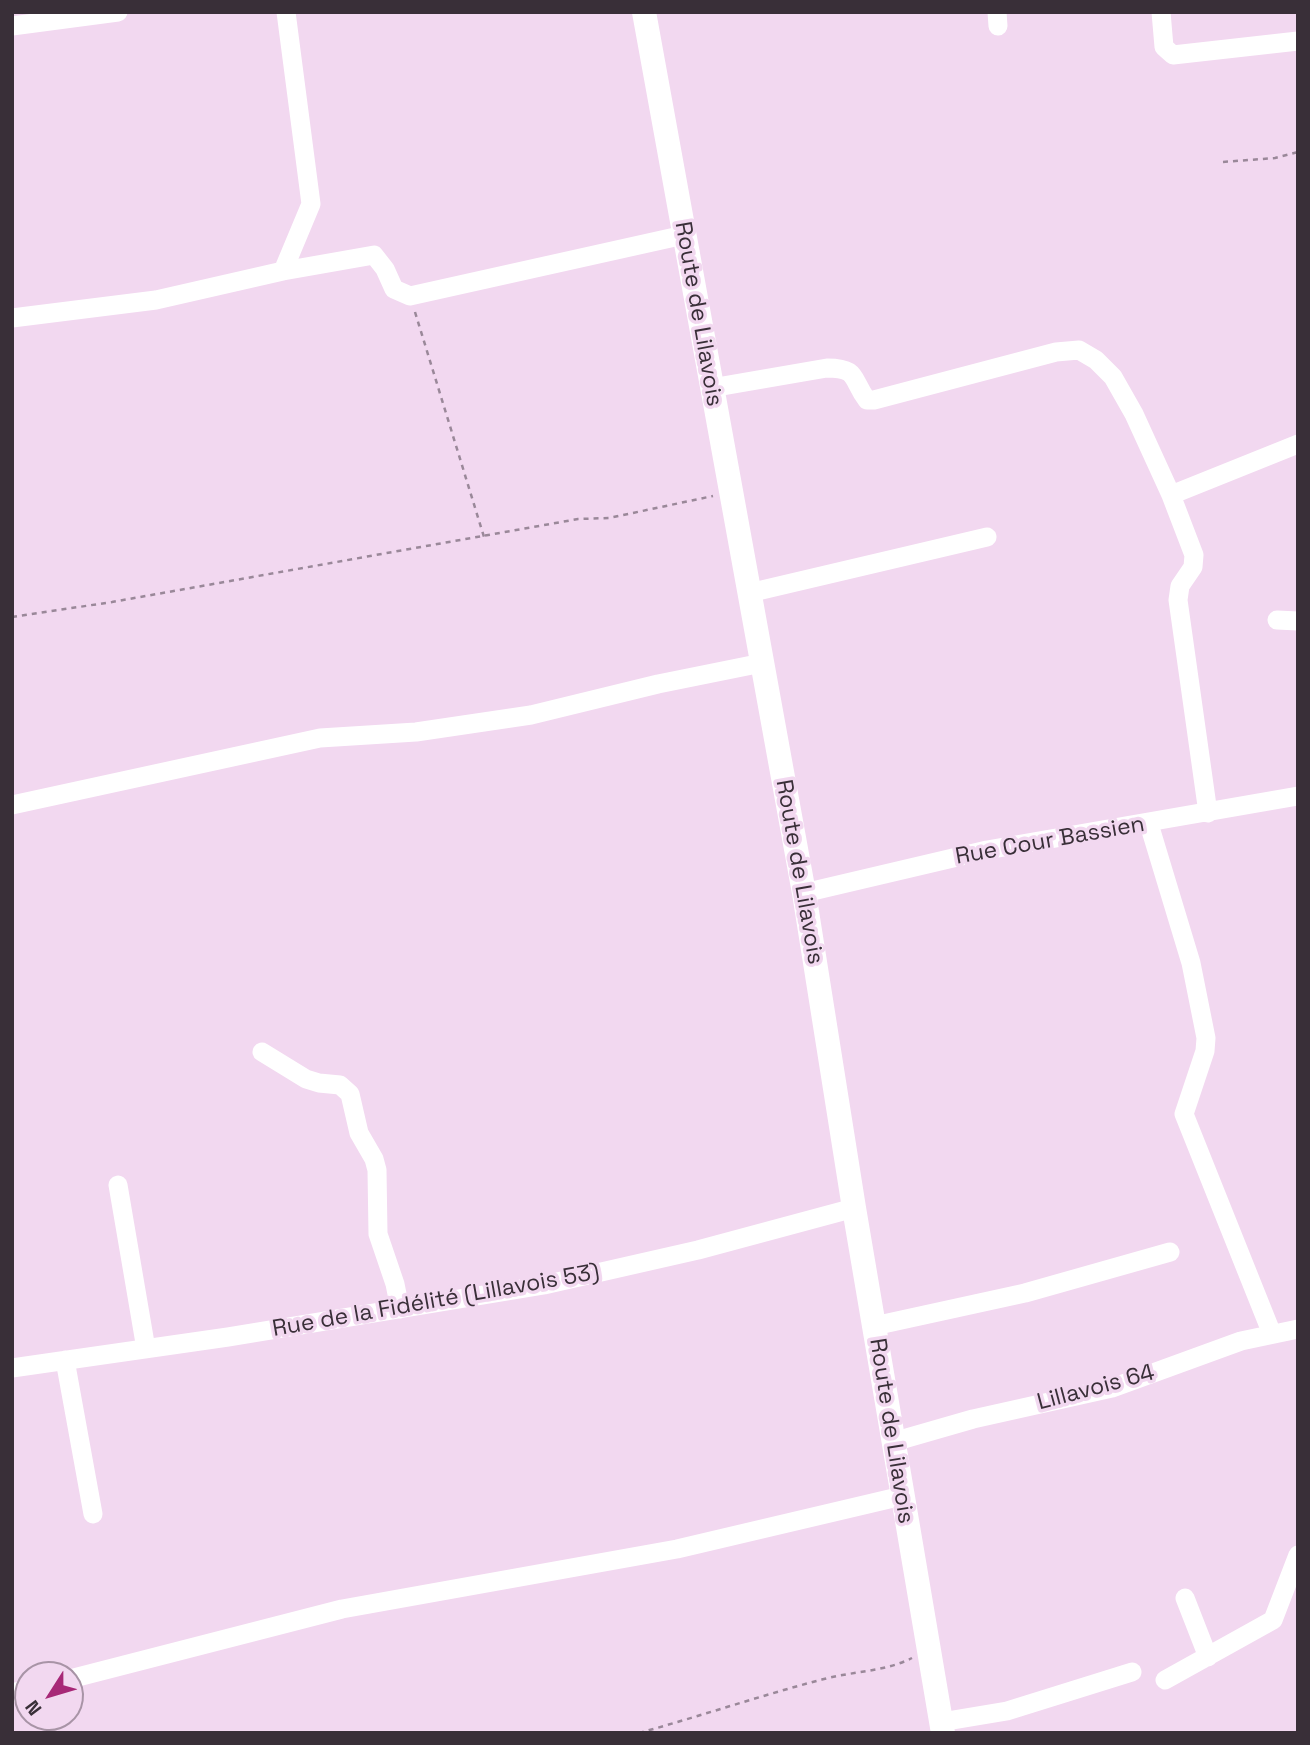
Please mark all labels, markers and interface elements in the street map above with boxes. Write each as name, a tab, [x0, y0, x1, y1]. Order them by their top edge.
street label: Route de Lilavois	[668, 219, 728, 409]
street label: Route de Lilavois	[769, 777, 829, 967]
street label: Rue Cour Bassien	[953, 811, 1147, 871]
street label: Rue de la Fidélité (Lillavois 53)	[270, 1259, 602, 1343]
street label: Route de Lilavois	[863, 1336, 919, 1526]
street label: Lillavois 64	[1034, 1359, 1158, 1417]
north arrow	[14, 1661, 84, 1731]
text: N	[20, 1695, 47, 1720]

